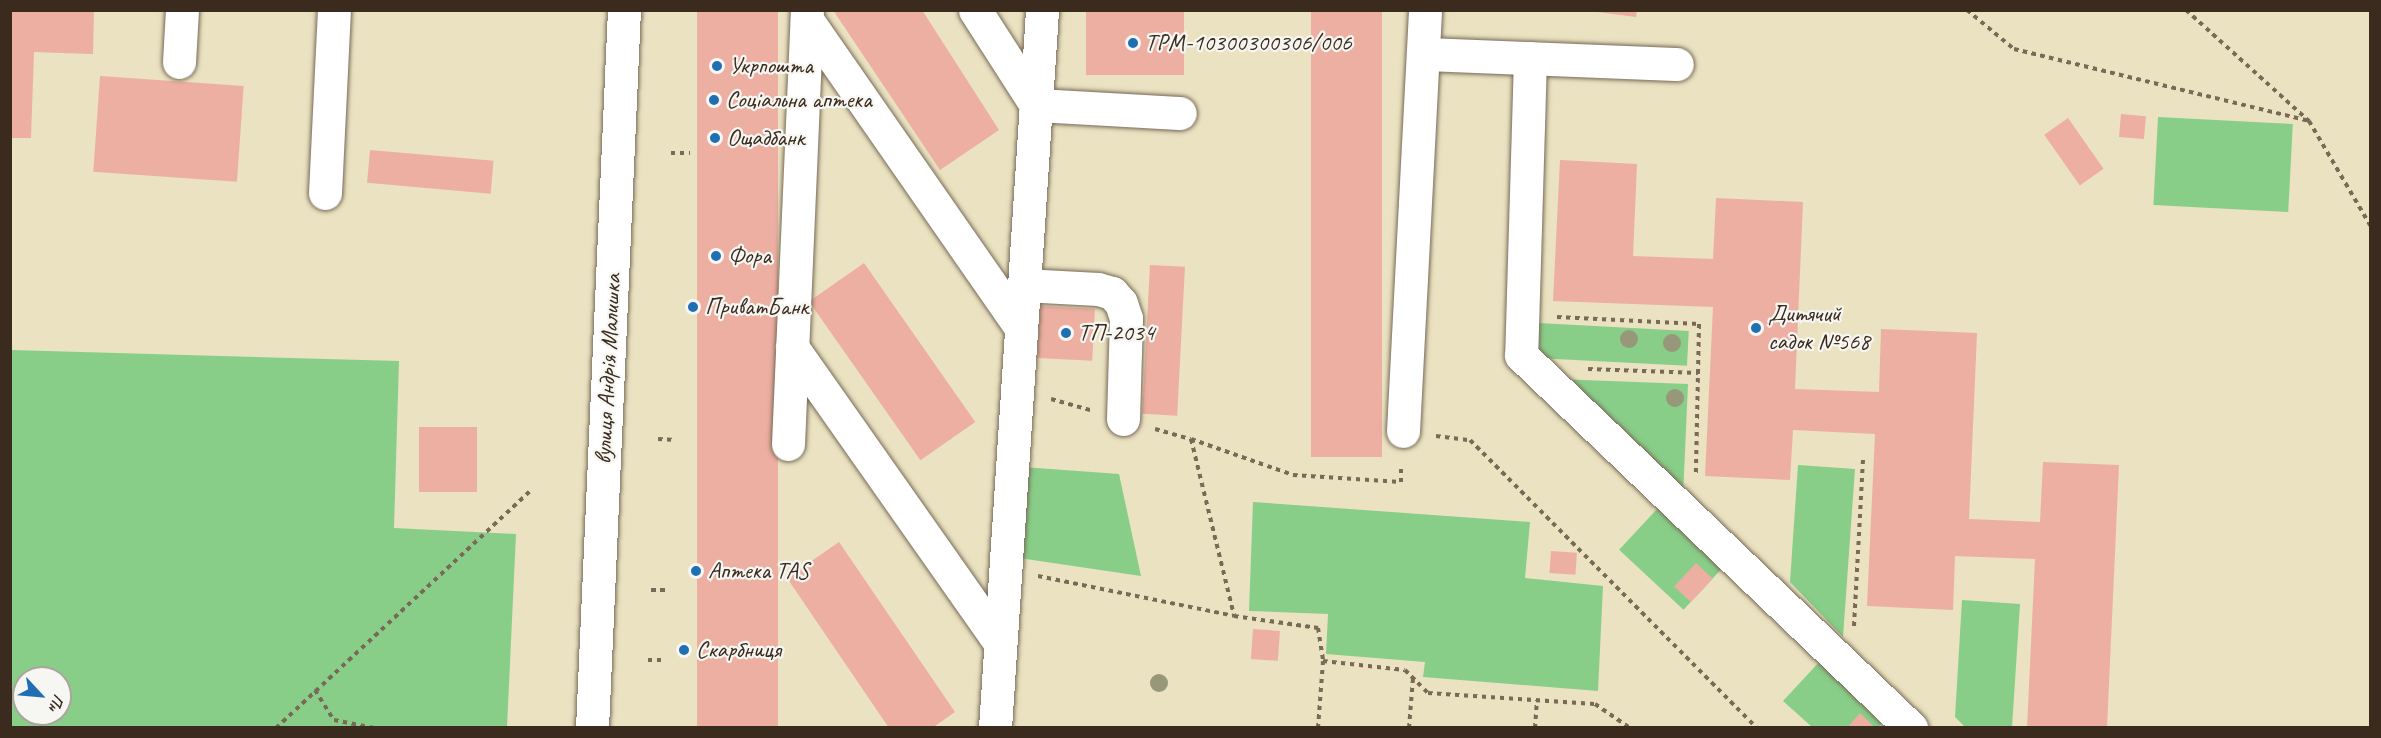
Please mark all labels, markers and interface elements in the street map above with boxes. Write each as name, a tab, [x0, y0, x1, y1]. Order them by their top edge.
place label: ТРМ-10300300306/006	[1145, 29, 1352, 57]
marker: ТРМ-10300300306/006	[1126, 36, 1140, 50]
place label: Укрпошта	[729, 52, 813, 80]
marker: Укрпошта	[710, 59, 724, 73]
place label: Соціальна аптека	[726, 86, 872, 114]
marker: Соціальна аптека	[707, 93, 721, 107]
place label: Ощадбанк	[727, 124, 805, 152]
marker: Ощадбанк	[708, 131, 722, 145]
place label: Фора	[728, 242, 771, 270]
marker: Фора	[709, 249, 723, 263]
street label: вулиця Андрія Малишка	[589, 272, 627, 466]
place label: ПриватБанк	[705, 293, 808, 321]
marker: ПриватБанк	[686, 300, 700, 314]
place label: Дитячий садок №568	[1768, 300, 1870, 356]
place label: ТП-2034	[1078, 319, 1154, 347]
marker: Дитячий садок №568	[1749, 321, 1763, 335]
marker: ТП-2034	[1059, 326, 1073, 340]
place label: Аптека TAS	[708, 557, 809, 585]
marker: Аптека TAS	[689, 564, 703, 578]
place label: Скарбниця	[696, 636, 781, 664]
marker: Скарбниця	[677, 643, 691, 657]
north arrow	[12, 666, 72, 726]
text: Пн	[44, 691, 69, 715]

